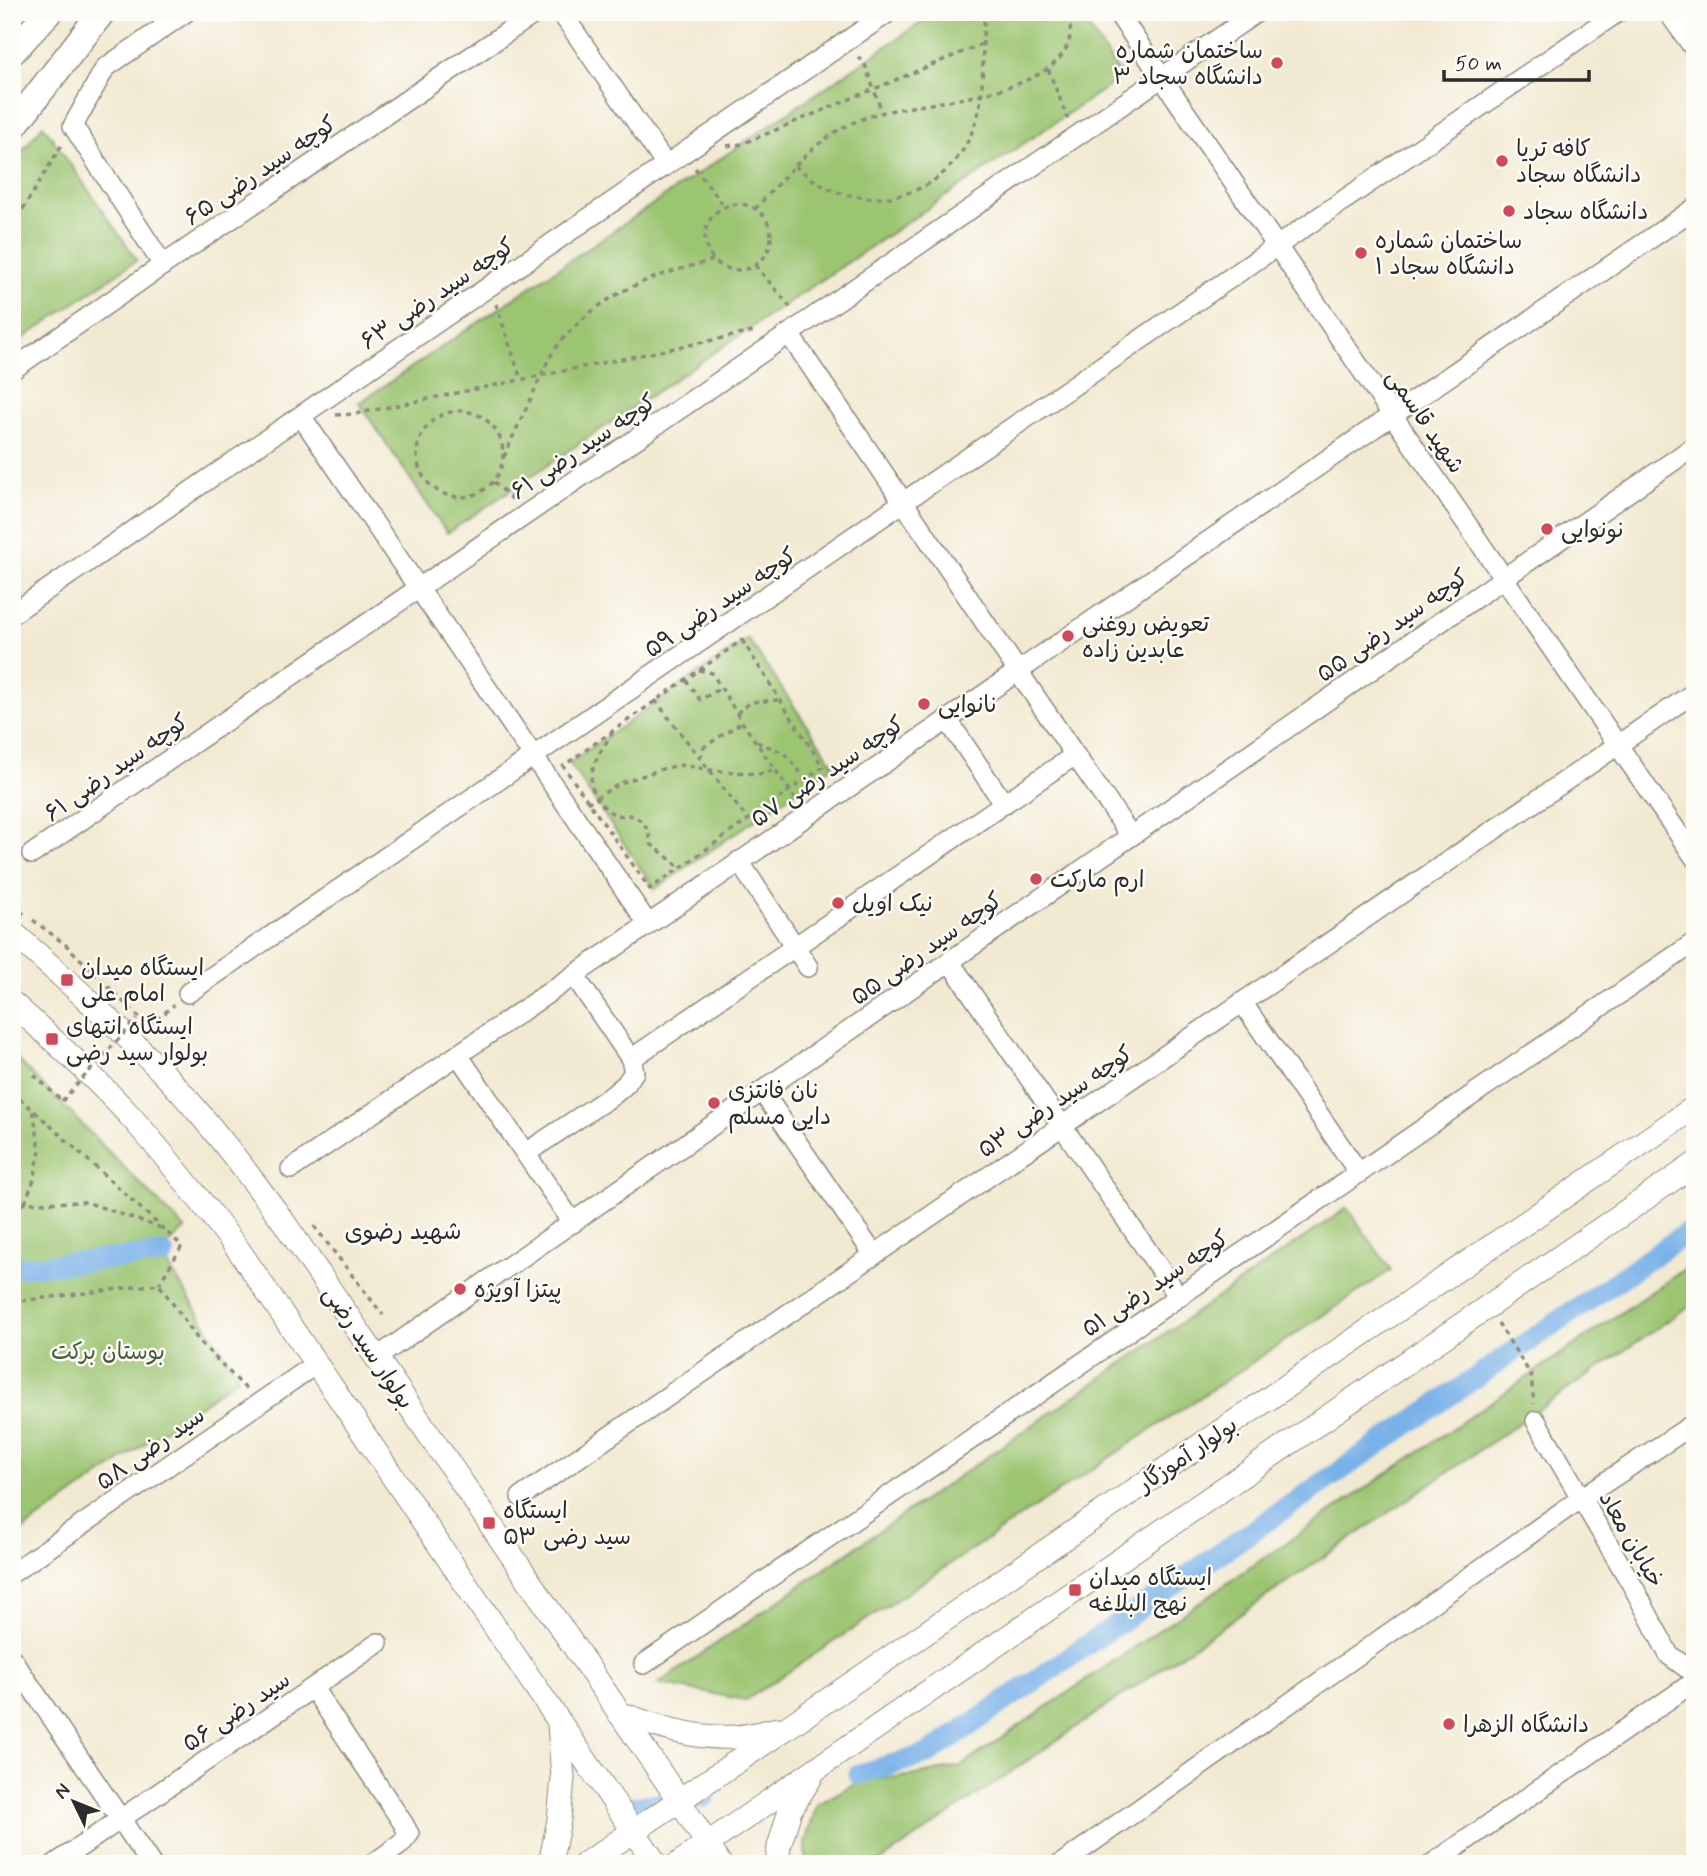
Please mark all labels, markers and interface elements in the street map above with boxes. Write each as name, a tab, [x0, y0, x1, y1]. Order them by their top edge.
place label: ساختمان شماره ۳ دانشگاه سجاد	[1113, 37, 1263, 93]
scale bar	[1444, 38, 1590, 82]
text: 50 m	[1455, 50, 1502, 78]
marker: ساختمان شماره ۳ دانشگاه سجاد	[1269, 55, 1285, 71]
street label: کوچه سید رضی ۶۵	[179, 110, 343, 234]
place label: کافه تریا دانشگاه سجاد	[1516, 135, 1641, 191]
marker: کافه تریا دانشگاه سجاد	[1494, 153, 1510, 169]
place label: دانشگاه سجاد	[1523, 198, 1648, 228]
marker: دانشگاه سجاد	[1501, 203, 1517, 219]
place label: ساختمان شماره ۱ دانشگاه سجاد	[1375, 227, 1522, 283]
street label: کوچه سید رضی ۶۳	[355, 232, 521, 357]
marker: ساختمان شماره ۱ دانشگاه سجاد	[1353, 245, 1369, 261]
street label: شهید قاسمی	[1378, 364, 1470, 480]
street label: کوچه سید رضی ۶۱	[505, 388, 663, 507]
place label: نونوایی	[1561, 516, 1625, 546]
marker: نونوایی	[1539, 521, 1555, 537]
street label: کوچه سید رضی ۵۹	[639, 542, 803, 666]
street label: کوچه سید رضی ۵۵	[1311, 563, 1475, 690]
place label: تعویض روغنی عابدین زاده	[1082, 610, 1210, 666]
marker: تعویض روغنی عابدین زاده	[1060, 628, 1076, 644]
place label: نانوایی	[938, 691, 998, 721]
marker: نانوایی	[916, 696, 932, 712]
street label: کوچه سید رضی ۶۱	[39, 708, 195, 830]
street label: کوچه سید رضی ۵۷	[745, 710, 911, 835]
place label: ارم مارکت	[1050, 866, 1144, 897]
marker: ارم مارکت	[1028, 871, 1044, 887]
street label: کوچه سید رضی ۵۵	[845, 886, 1009, 1013]
place label: نیک اویل	[852, 890, 933, 920]
marker: نیک اویل	[830, 895, 846, 911]
place label: ایستگاه میدان امام علی	[81, 954, 204, 1011]
marker: ایستگاه میدان امام علی	[59, 972, 75, 988]
place label: ایستگاه انتهای بولوار سید رضی	[66, 1013, 208, 1069]
marker: ایستگاه انتهای بولوار سید رضی	[44, 1031, 60, 1047]
street label: کوچه سید رضی ۵۳	[973, 1040, 1140, 1166]
place label: نان فانتزی دایی مسلم	[728, 1077, 831, 1134]
marker: نان فانتزی دایی مسلم	[706, 1095, 722, 1111]
district label: شهید رضوی	[345, 1217, 462, 1248]
street label: کوچه سید رضی ۵۱	[1077, 1224, 1236, 1345]
place label: پیتزا آویژه	[474, 1276, 562, 1306]
street label: بولوار سید رضی	[315, 1281, 420, 1415]
marker: پیتزا آویژه	[452, 1281, 468, 1297]
park label: بوستان برکت	[51, 1338, 165, 1368]
street label: سید رضی ۵۸	[91, 1401, 211, 1498]
street label: بولوار آموزگار	[1131, 1411, 1244, 1501]
street label: خیابان معاد	[1591, 1486, 1670, 1594]
place label: ایستگاه سید رضی ۵۳	[503, 1497, 631, 1553]
marker: ایستگاه سید رضی ۵۳	[481, 1515, 497, 1531]
place label: ایستگاه میدان نهج البلاغه	[1089, 1564, 1212, 1620]
marker: ایستگاه میدان نهج البلاغه	[1067, 1582, 1083, 1598]
street label: سید رضی ۵۶	[177, 1666, 297, 1760]
place label: دانشگاه الزهرا	[1463, 1711, 1589, 1741]
marker: دانشگاه الزهرا	[1441, 1716, 1457, 1732]
north arrow	[38, 1768, 108, 1838]
text: N	[49, 1778, 76, 1805]

